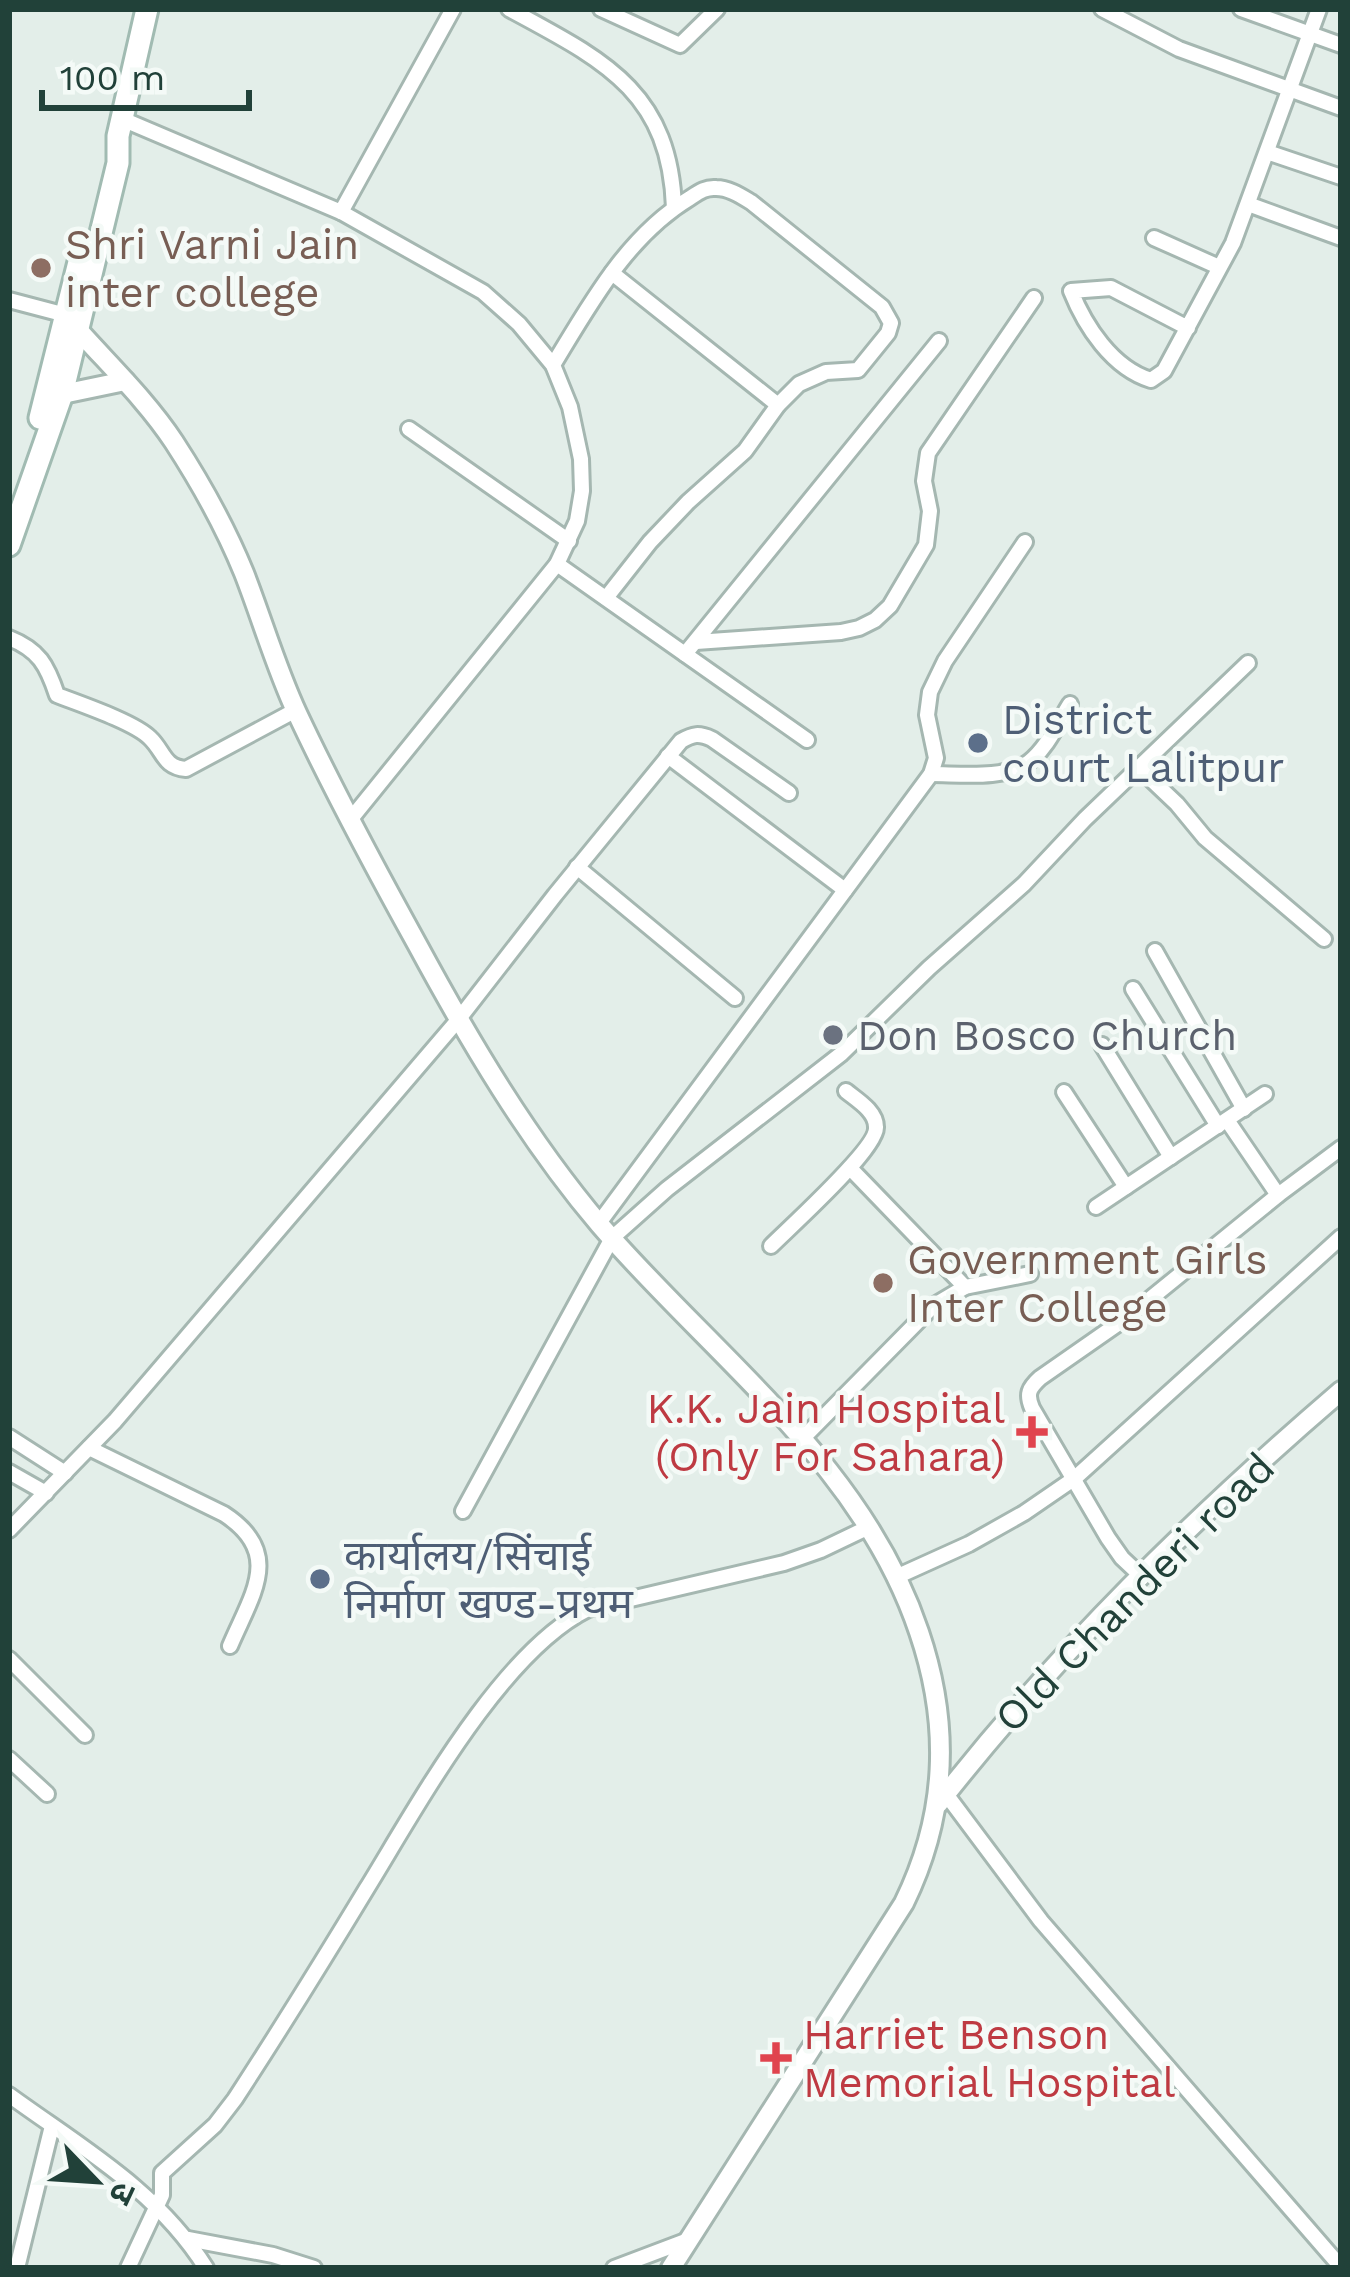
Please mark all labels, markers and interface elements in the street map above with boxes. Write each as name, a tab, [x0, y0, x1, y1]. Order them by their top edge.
scale bar	[42, 36, 249, 110]
text: 100 m	[60, 57, 165, 99]
place label: Shri Varni Jain inter college	[65, 220, 359, 317]
marker: Shri Varni Jain inter college	[28, 255, 54, 281]
place label: District court Lalitpur	[1002, 695, 1284, 792]
marker: District court Lalitpur	[965, 730, 991, 756]
place label: Don Bosco Church	[857, 1011, 1237, 1060]
marker: Don Bosco Church	[820, 1022, 846, 1048]
place label: Government Girls Inter College	[907, 1235, 1267, 1332]
marker: Government Girls Inter College	[870, 1270, 896, 1296]
place label: K.K. Jain Hospital (Only For Sahara)	[646, 1384, 1005, 1481]
marker: K.K. Jain Hospital (Only For Sahara)	[1016, 1416, 1048, 1448]
street label: Old Chanderi road	[985, 1443, 1284, 1742]
place label: कार्यालय/सिंचाई निर्माण खण्ड-प्रथम	[344, 1531, 634, 1628]
marker: कार्यालय/सिंचाई निर्माण खण्ड-प्रथम	[307, 1566, 333, 1592]
place label: Harriet Benson Memorial Hospital	[803, 2010, 1175, 2107]
marker: Harriet Benson Memorial Hospital	[760, 2042, 792, 2074]
north arrow	[36, 2121, 156, 2241]
text: उ	[101, 2176, 144, 2211]

